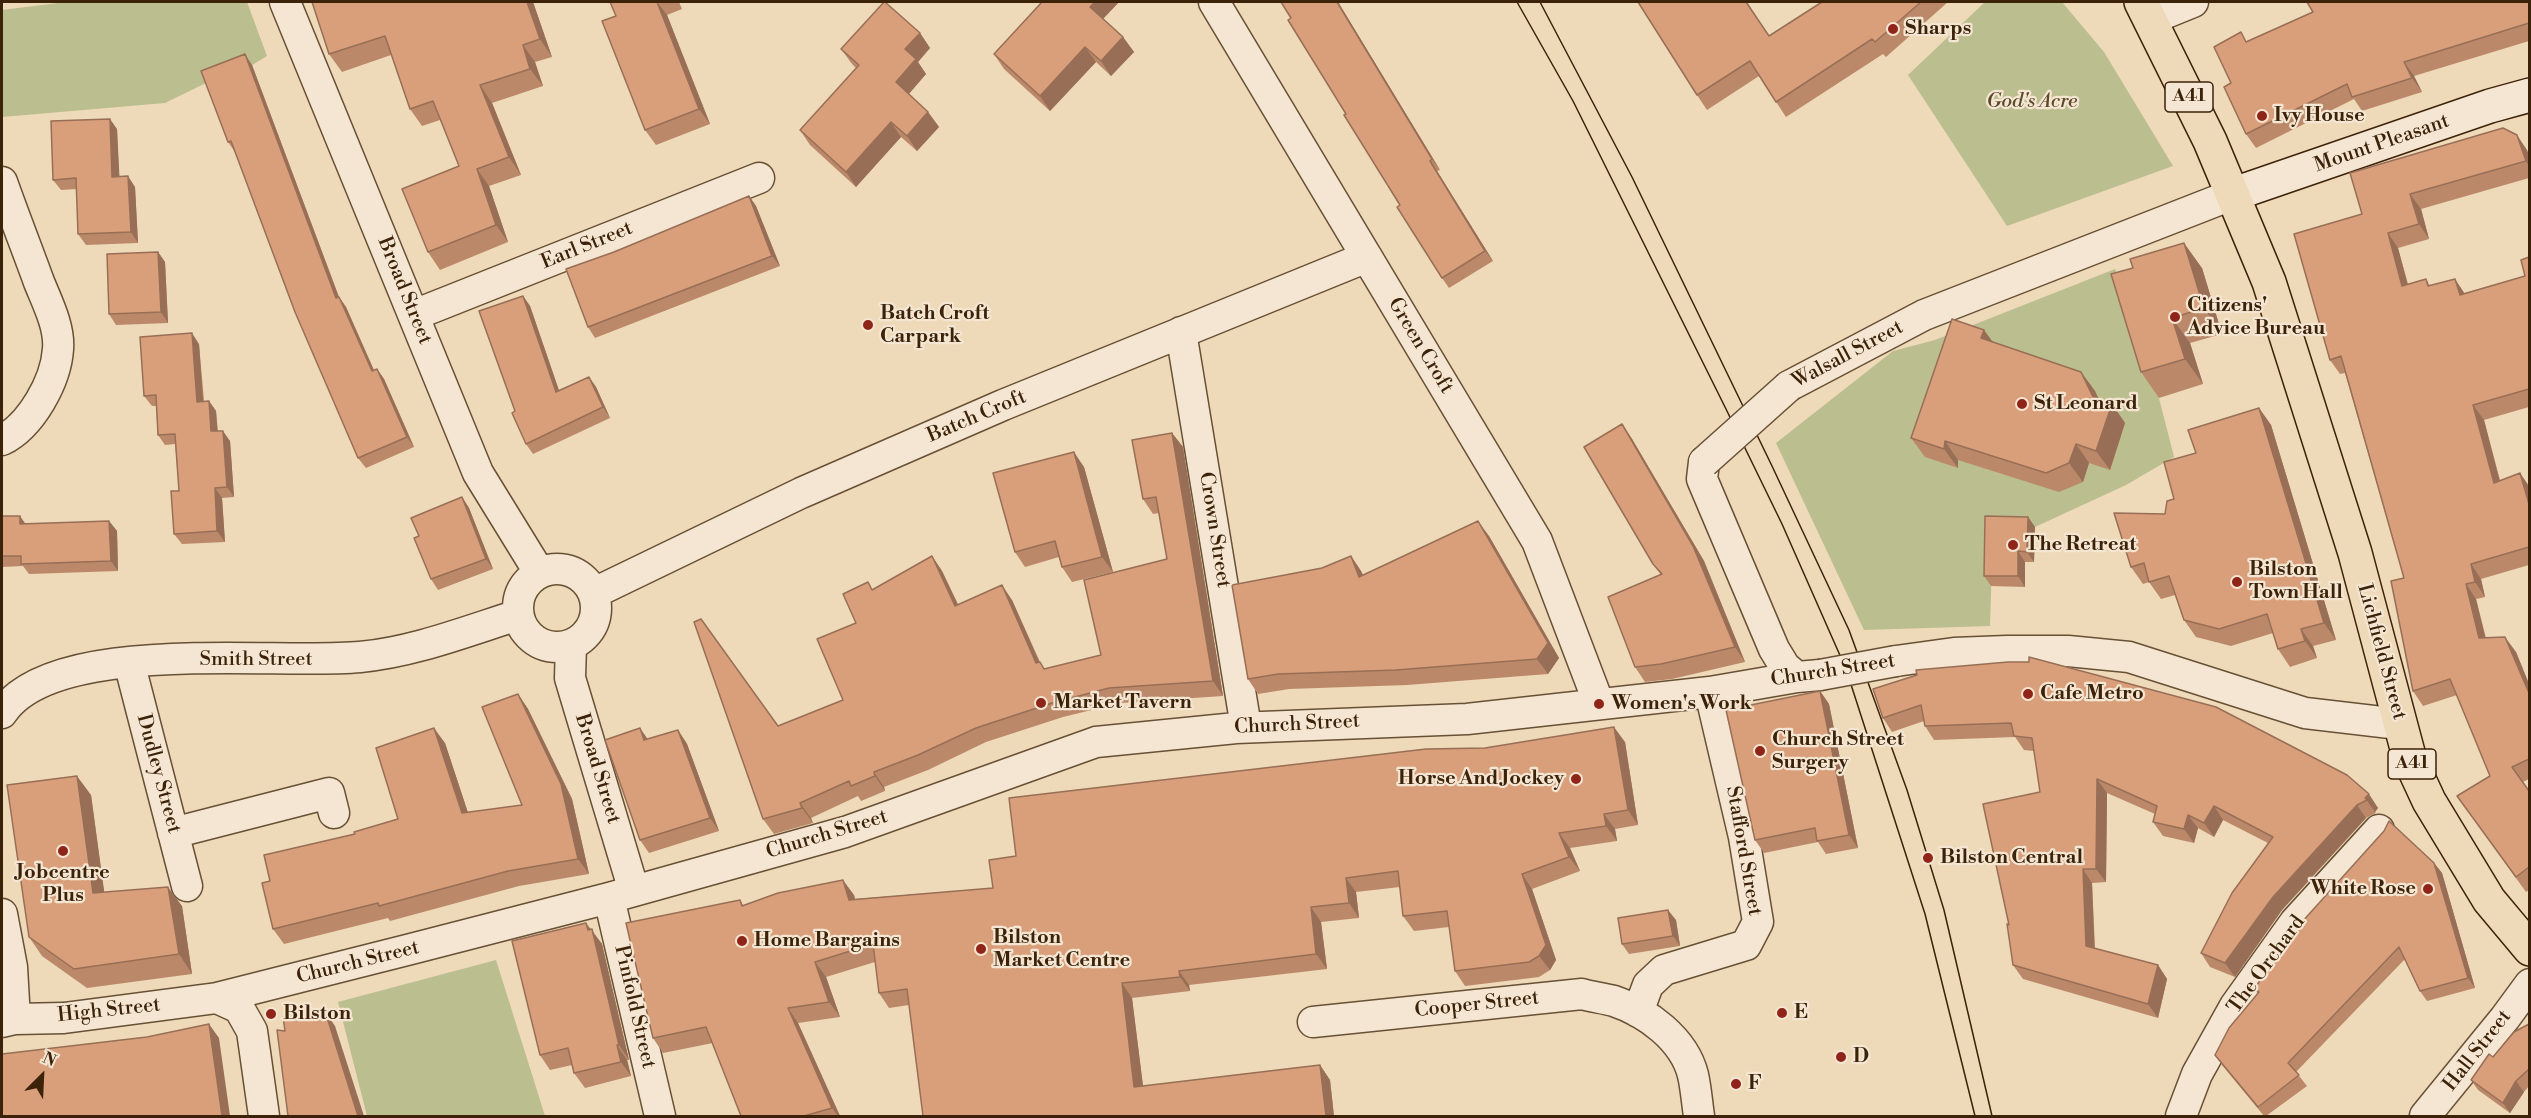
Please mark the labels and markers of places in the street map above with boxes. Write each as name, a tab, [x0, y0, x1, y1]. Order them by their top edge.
place label: Sharps	[1905, 17, 1971, 41]
marker: Sharps	[1886, 22, 1900, 36]
place label: Ivy House	[2274, 104, 2365, 128]
marker: Ivy House	[2255, 109, 2269, 123]
place label: Citizens' Advice Bureau	[2187, 294, 2325, 341]
place label: Batch Croft Carpark	[880, 302, 989, 349]
marker: Citizens' Advice Bureau	[2168, 310, 2182, 324]
marker: Batch Croft Carpark	[861, 318, 875, 332]
place label: St Leonard	[2034, 392, 2138, 416]
marker: St Leonard	[2015, 397, 2029, 411]
place label: The Retreat	[2025, 533, 2136, 557]
marker: The Retreat	[2006, 538, 2020, 552]
place label: Bilston Town Hall	[2249, 558, 2343, 605]
marker: Bilston Town Hall	[2230, 575, 2244, 589]
place label: Cafe Metro	[2040, 682, 2144, 706]
marker: Cafe Metro	[2021, 687, 2035, 701]
place label: Market Tavern	[1053, 691, 1192, 715]
place label: Women's Work	[1611, 692, 1752, 716]
marker: Market Tavern	[1034, 696, 1048, 710]
marker: Women's Work	[1592, 697, 1606, 711]
place label: Church Street Surgery	[1772, 728, 1904, 775]
marker: Church Street Surgery	[1753, 744, 1767, 758]
place label: Horse And Jockey	[1398, 767, 1564, 791]
marker: Horse And Jockey	[1569, 772, 1583, 786]
marker: Jobcentre Plus	[56, 844, 70, 858]
place label: Bilston Central	[1940, 846, 2083, 870]
marker: Bilston Central	[1921, 851, 1935, 865]
place label: Jobcentre Plus	[16, 861, 110, 908]
place label: White Rose	[2310, 877, 2416, 901]
marker: White Rose	[2421, 882, 2435, 896]
place label: Bilston Market Centre	[993, 926, 1130, 973]
place label: Home Bargains	[754, 929, 900, 953]
marker: Home Bargains	[735, 934, 749, 948]
marker: Bilston Market Centre	[974, 942, 988, 956]
place label: E	[1794, 1001, 1808, 1025]
place label: Bilston	[283, 1002, 351, 1026]
marker: E	[1775, 1006, 1789, 1020]
marker: Bilston	[264, 1007, 278, 1021]
place label: D	[1853, 1045, 1869, 1069]
marker: D	[1834, 1050, 1848, 1064]
place label: F	[1748, 1072, 1762, 1096]
marker: F	[1729, 1077, 1743, 1091]

